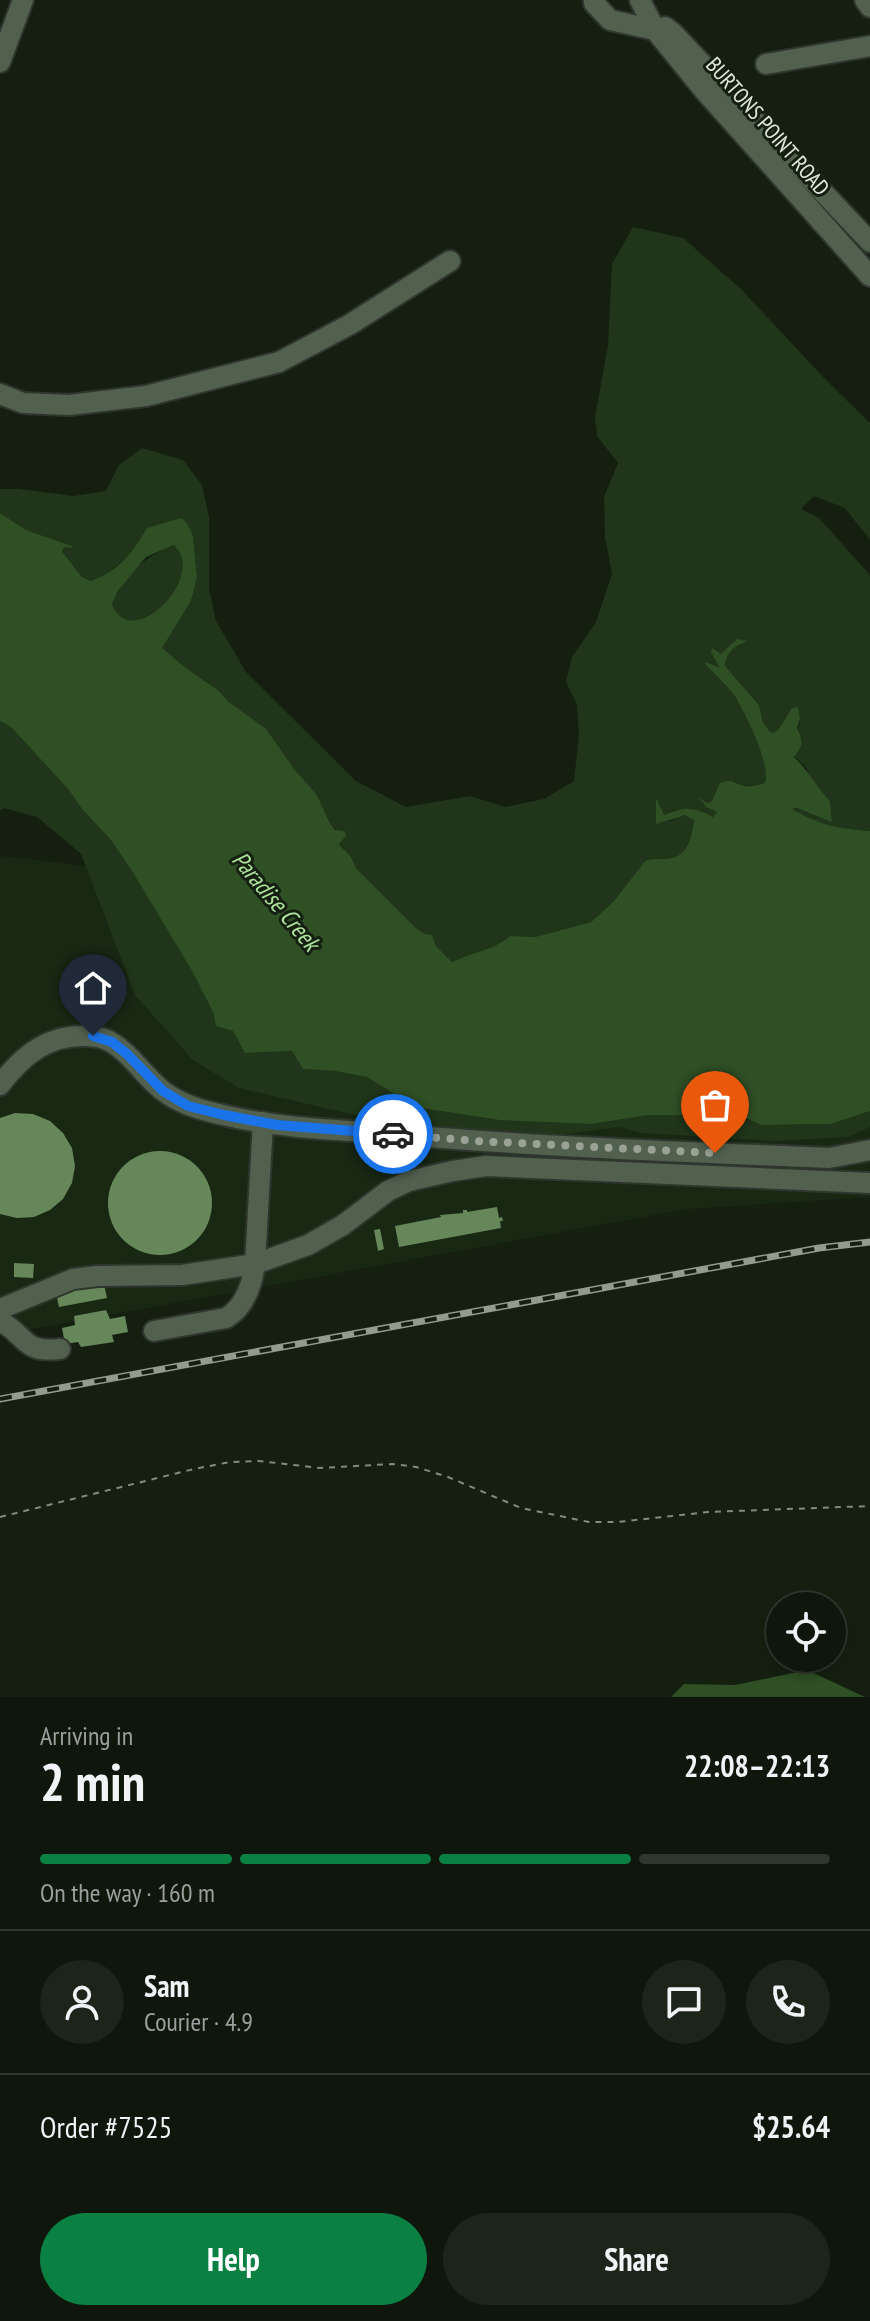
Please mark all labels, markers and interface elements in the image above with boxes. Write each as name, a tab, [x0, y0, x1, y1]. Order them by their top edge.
street label: BURTONS POINT ROAD	[700, 51, 836, 201]
water label: Paradise Creek	[225, 845, 328, 959]
pin	[59, 954, 127, 1036]
icon: home	[71, 966, 115, 1010]
pin	[681, 1071, 749, 1153]
icon: bag	[693, 1083, 737, 1127]
courier	[353, 1094, 433, 1174]
icon: car	[371, 1112, 415, 1156]
map controls	[766, 1592, 846, 1672]
button: locate	[766, 1592, 846, 1672]
text: Arriving in	[40, 1719, 133, 1752]
text: 22:08–22:13	[684, 1746, 830, 1785]
text: 2 min	[40, 1748, 145, 1815]
text: On the way · 160 m	[40, 1876, 215, 1909]
button: person	[40, 1960, 124, 2044]
button: chat	[642, 1960, 726, 2044]
button: phone	[746, 1960, 830, 2044]
text: Sam	[144, 1966, 189, 2005]
text: Courier · 4.9	[144, 2005, 253, 2038]
text: Order #7525	[40, 2107, 172, 2146]
text: $25.64	[752, 2107, 830, 2146]
button: Help	[40, 2213, 427, 2305]
button: Share	[443, 2213, 830, 2305]

